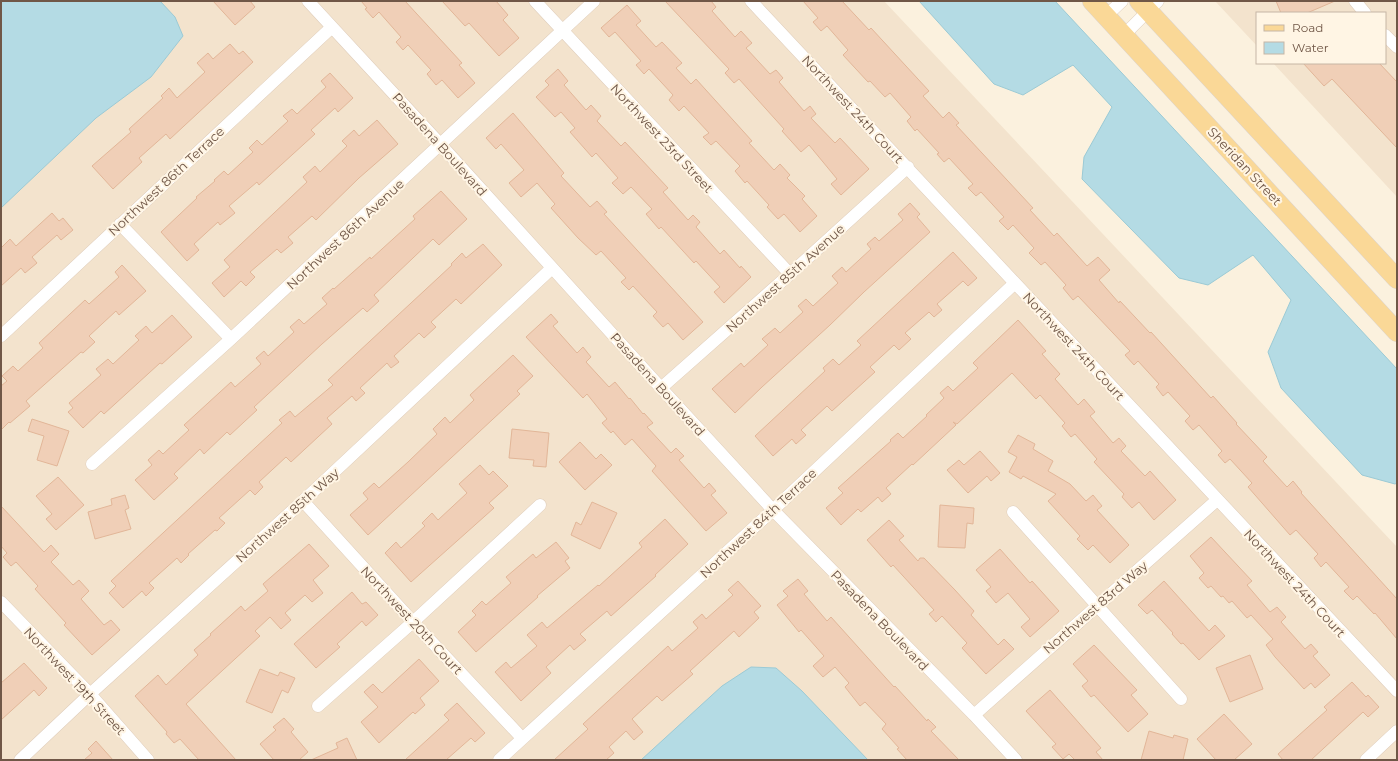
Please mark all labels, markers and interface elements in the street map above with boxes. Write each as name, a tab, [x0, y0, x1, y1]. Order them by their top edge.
legend	[1256, 12, 1386, 64]
text: Road	[1292, 20, 1323, 35]
text: Water	[1292, 40, 1329, 55]
street label: Northwest 24th Court	[799, 52, 907, 166]
street label: Northwest 23rd Street	[607, 80, 717, 196]
street label: Pasadena Boulevard	[389, 89, 491, 199]
street label: Northwest 86th Terrace	[105, 123, 228, 239]
street label: Sheridan Street	[1205, 124, 1285, 208]
street label: Northwest 86th Avenue	[283, 175, 407, 293]
street label: Northwest 85th Avenue	[722, 220, 848, 336]
street label: Northwest 24th Court	[1020, 289, 1128, 403]
street label: Pasadena Boulevard	[607, 329, 709, 439]
street label: Northwest 85th Way	[232, 464, 343, 566]
street label: Northwest 84th Terrace	[696, 465, 820, 581]
street label: Northwest 24th Court	[1241, 526, 1349, 640]
street label: Northwest 83rd Way	[1039, 557, 1151, 657]
street label: Northwest 20th Court	[358, 563, 466, 677]
street label: Pasadena Boulevard	[828, 566, 932, 674]
street label: Northwest 19th Street	[21, 624, 129, 738]

